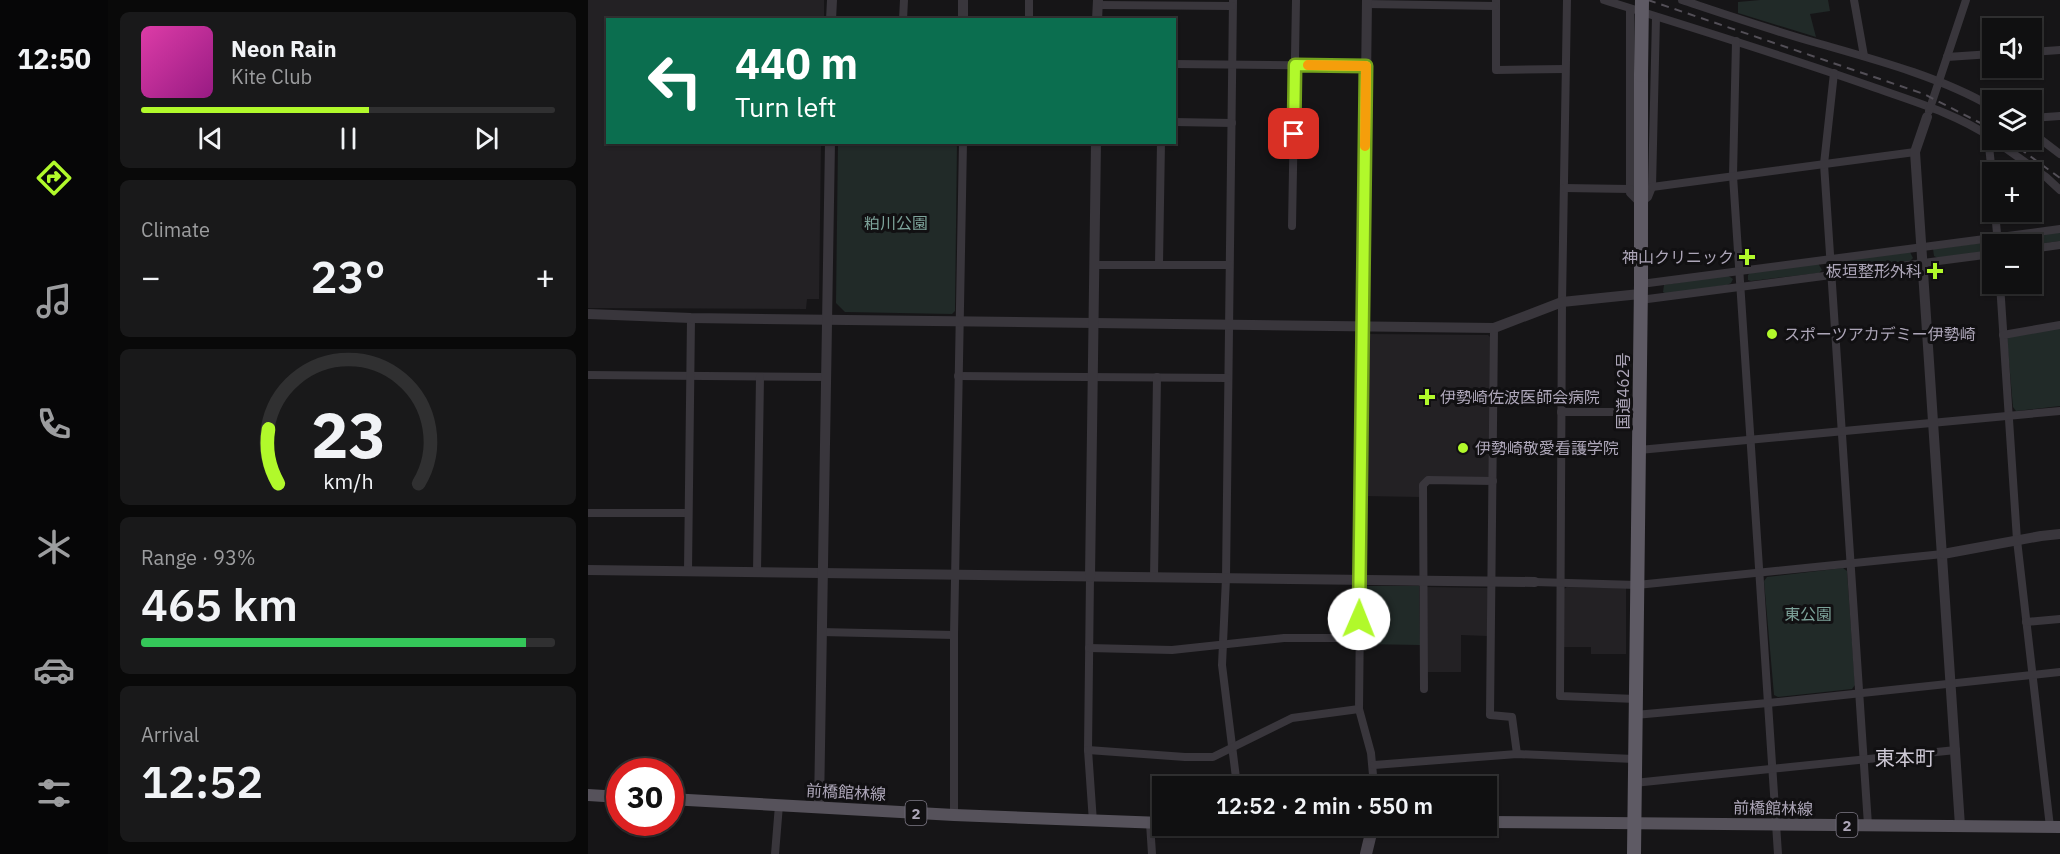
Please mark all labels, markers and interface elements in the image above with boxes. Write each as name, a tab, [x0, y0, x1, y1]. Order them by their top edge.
map controls	[1982, 18, 2042, 294]
button: sound	[1982, 18, 2042, 78]
text: Neon Rain	[231, 34, 337, 63]
text: 440 m	[735, 36, 858, 91]
text: 12:50	[17, 41, 91, 76]
icon: left	[636, 42, 714, 120]
text: Kite Club	[231, 63, 312, 90]
text: Turn left	[735, 89, 836, 124]
button: layers	[1982, 90, 2042, 150]
pin	[1268, 108, 1319, 159]
icon: arrive	[1277, 117, 1310, 150]
icon: previous	[194, 122, 227, 155]
icon: pause	[332, 122, 365, 155]
icon: next	[470, 122, 503, 155]
icon: directions	[33, 157, 75, 199]
button: +	[1982, 162, 2042, 222]
park label: 粕川公園	[864, 213, 928, 233]
text: Climate	[141, 216, 210, 243]
button: −	[1982, 234, 2042, 294]
text: 23°	[310, 247, 386, 305]
place label: 神山クリニック	[1622, 247, 1734, 267]
marker: 神山クリニック	[1738, 248, 1756, 266]
text: −	[141, 255, 161, 298]
text: +	[535, 255, 555, 298]
place label: 板垣整形外科	[1826, 261, 1922, 281]
marker: 板垣整形外科	[1926, 262, 1944, 280]
icon: music	[33, 280, 75, 322]
place label: スポーツアカデミー伊勢崎	[1784, 324, 1976, 344]
marker: スポーツアカデミー伊勢崎	[1765, 327, 1779, 341]
street label: 国道462号	[1613, 353, 1633, 429]
place label: 伊勢崎佐波医師会病院	[1440, 387, 1600, 407]
marker: 伊勢崎佐波医師会病院	[1418, 388, 1436, 406]
text: 23	[311, 394, 385, 475]
icon: phone	[33, 403, 75, 445]
place label: 伊勢崎敬愛看護学院	[1475, 438, 1619, 458]
marker: 伊勢崎敬愛看護学院	[1456, 441, 1470, 455]
text: km/h	[323, 467, 373, 495]
icon: climate	[33, 526, 75, 568]
text: Range · 93%	[141, 544, 256, 571]
text: 465 km	[141, 575, 298, 633]
position arrow	[1327, 587, 1391, 651]
park label: 東公園	[1784, 604, 1832, 624]
icon: car	[33, 649, 75, 691]
text: Arrival	[141, 721, 199, 748]
district label: 東本町	[1875, 744, 1935, 771]
text: 12:52	[141, 752, 263, 810]
speed limit sign: 30	[606, 758, 684, 836]
icon: filters	[33, 772, 75, 814]
street label: 前橋館林線	[806, 780, 886, 804]
text: 12:52 · 2 min · 550 m	[1216, 791, 1433, 820]
street label: 前橋館林線	[1733, 797, 1813, 819]
road number: 2	[906, 801, 926, 825]
road number: 2	[1836, 813, 1858, 837]

